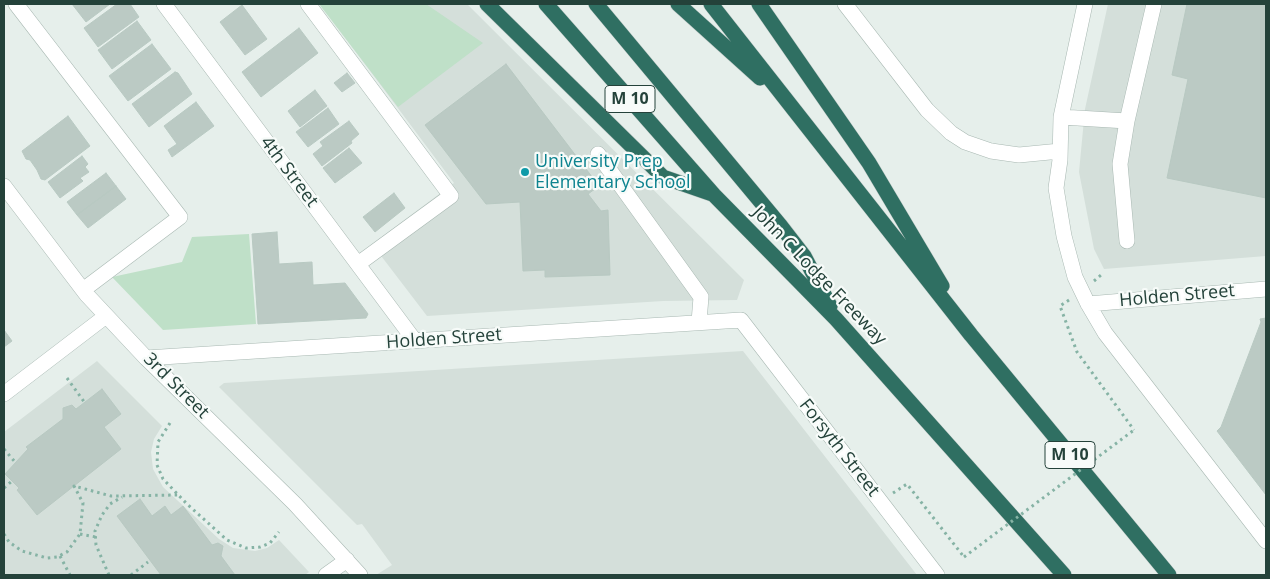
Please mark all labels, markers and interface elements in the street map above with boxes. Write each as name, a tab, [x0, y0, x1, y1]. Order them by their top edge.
road number: M 10	[605, 86, 655, 112]
street label: 4th Street	[255, 132, 323, 212]
place label: University Prep Elementary School	[535, 151, 691, 193]
marker: University Prep Elementary School	[519, 166, 531, 178]
street label: John C Lodge Freeway	[747, 202, 891, 350]
street label: Holden Street	[1118, 280, 1236, 312]
street label: Holden Street	[386, 324, 502, 354]
street label: 3rd Street	[139, 349, 213, 423]
street label: Forsyth Street	[794, 395, 884, 501]
road number: M 10	[1045, 442, 1095, 468]

